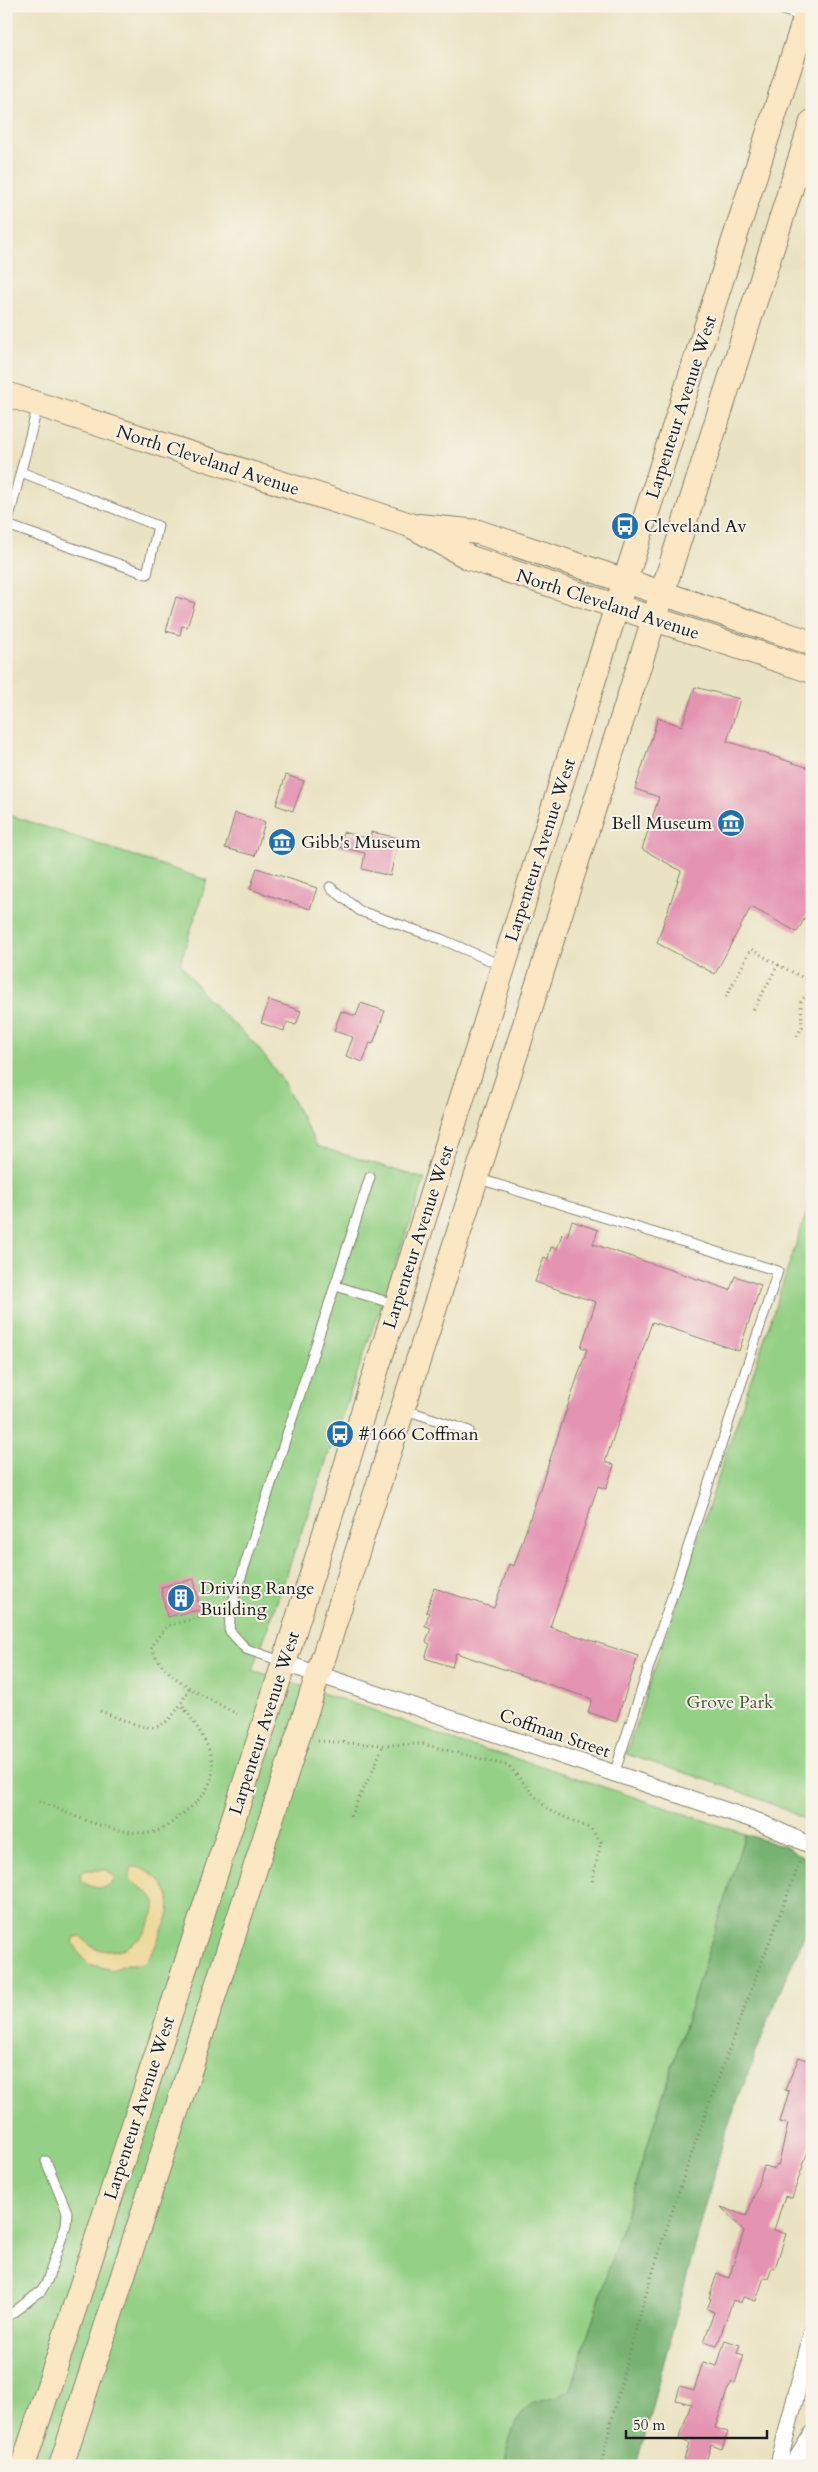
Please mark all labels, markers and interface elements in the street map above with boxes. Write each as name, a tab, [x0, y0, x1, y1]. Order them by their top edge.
street label: Larpenteur Avenue West	[640, 312, 723, 502]
street label: North Cleveland Avenue	[113, 419, 303, 502]
bus stop icon: Cleveland Av	[610, 511, 640, 541]
place label: Cleveland Av	[644, 514, 748, 539]
street label: North Cleveland Avenue	[513, 563, 703, 646]
street label: Larpenteur Avenue West	[499, 755, 582, 945]
museum icon: Bell Museum	[716, 808, 746, 838]
place label: Bell Museum	[611, 811, 713, 836]
museum icon: Gibb's Museum	[267, 827, 297, 857]
place label: Gibb's Museum	[301, 830, 421, 855]
street label: Larpenteur Avenue West	[377, 1142, 460, 1332]
bus stop icon: #1666 Coffman	[325, 1419, 355, 1449]
place label: #1666 Coffman	[359, 1422, 479, 1447]
place label: Driving Range Building	[200, 1576, 314, 1622]
building icon: Driving Range Building	[166, 1583, 196, 1613]
street label: Larpenteur Avenue West	[223, 1628, 306, 1818]
park label: Grove Park	[686, 1690, 774, 1715]
street label: Coffman Street	[496, 1703, 614, 1764]
street label: Larpenteur Avenue West	[98, 2013, 181, 2203]
scale bar	[626, 2407, 767, 2439]
text: 50 m	[633, 2415, 665, 2435]

